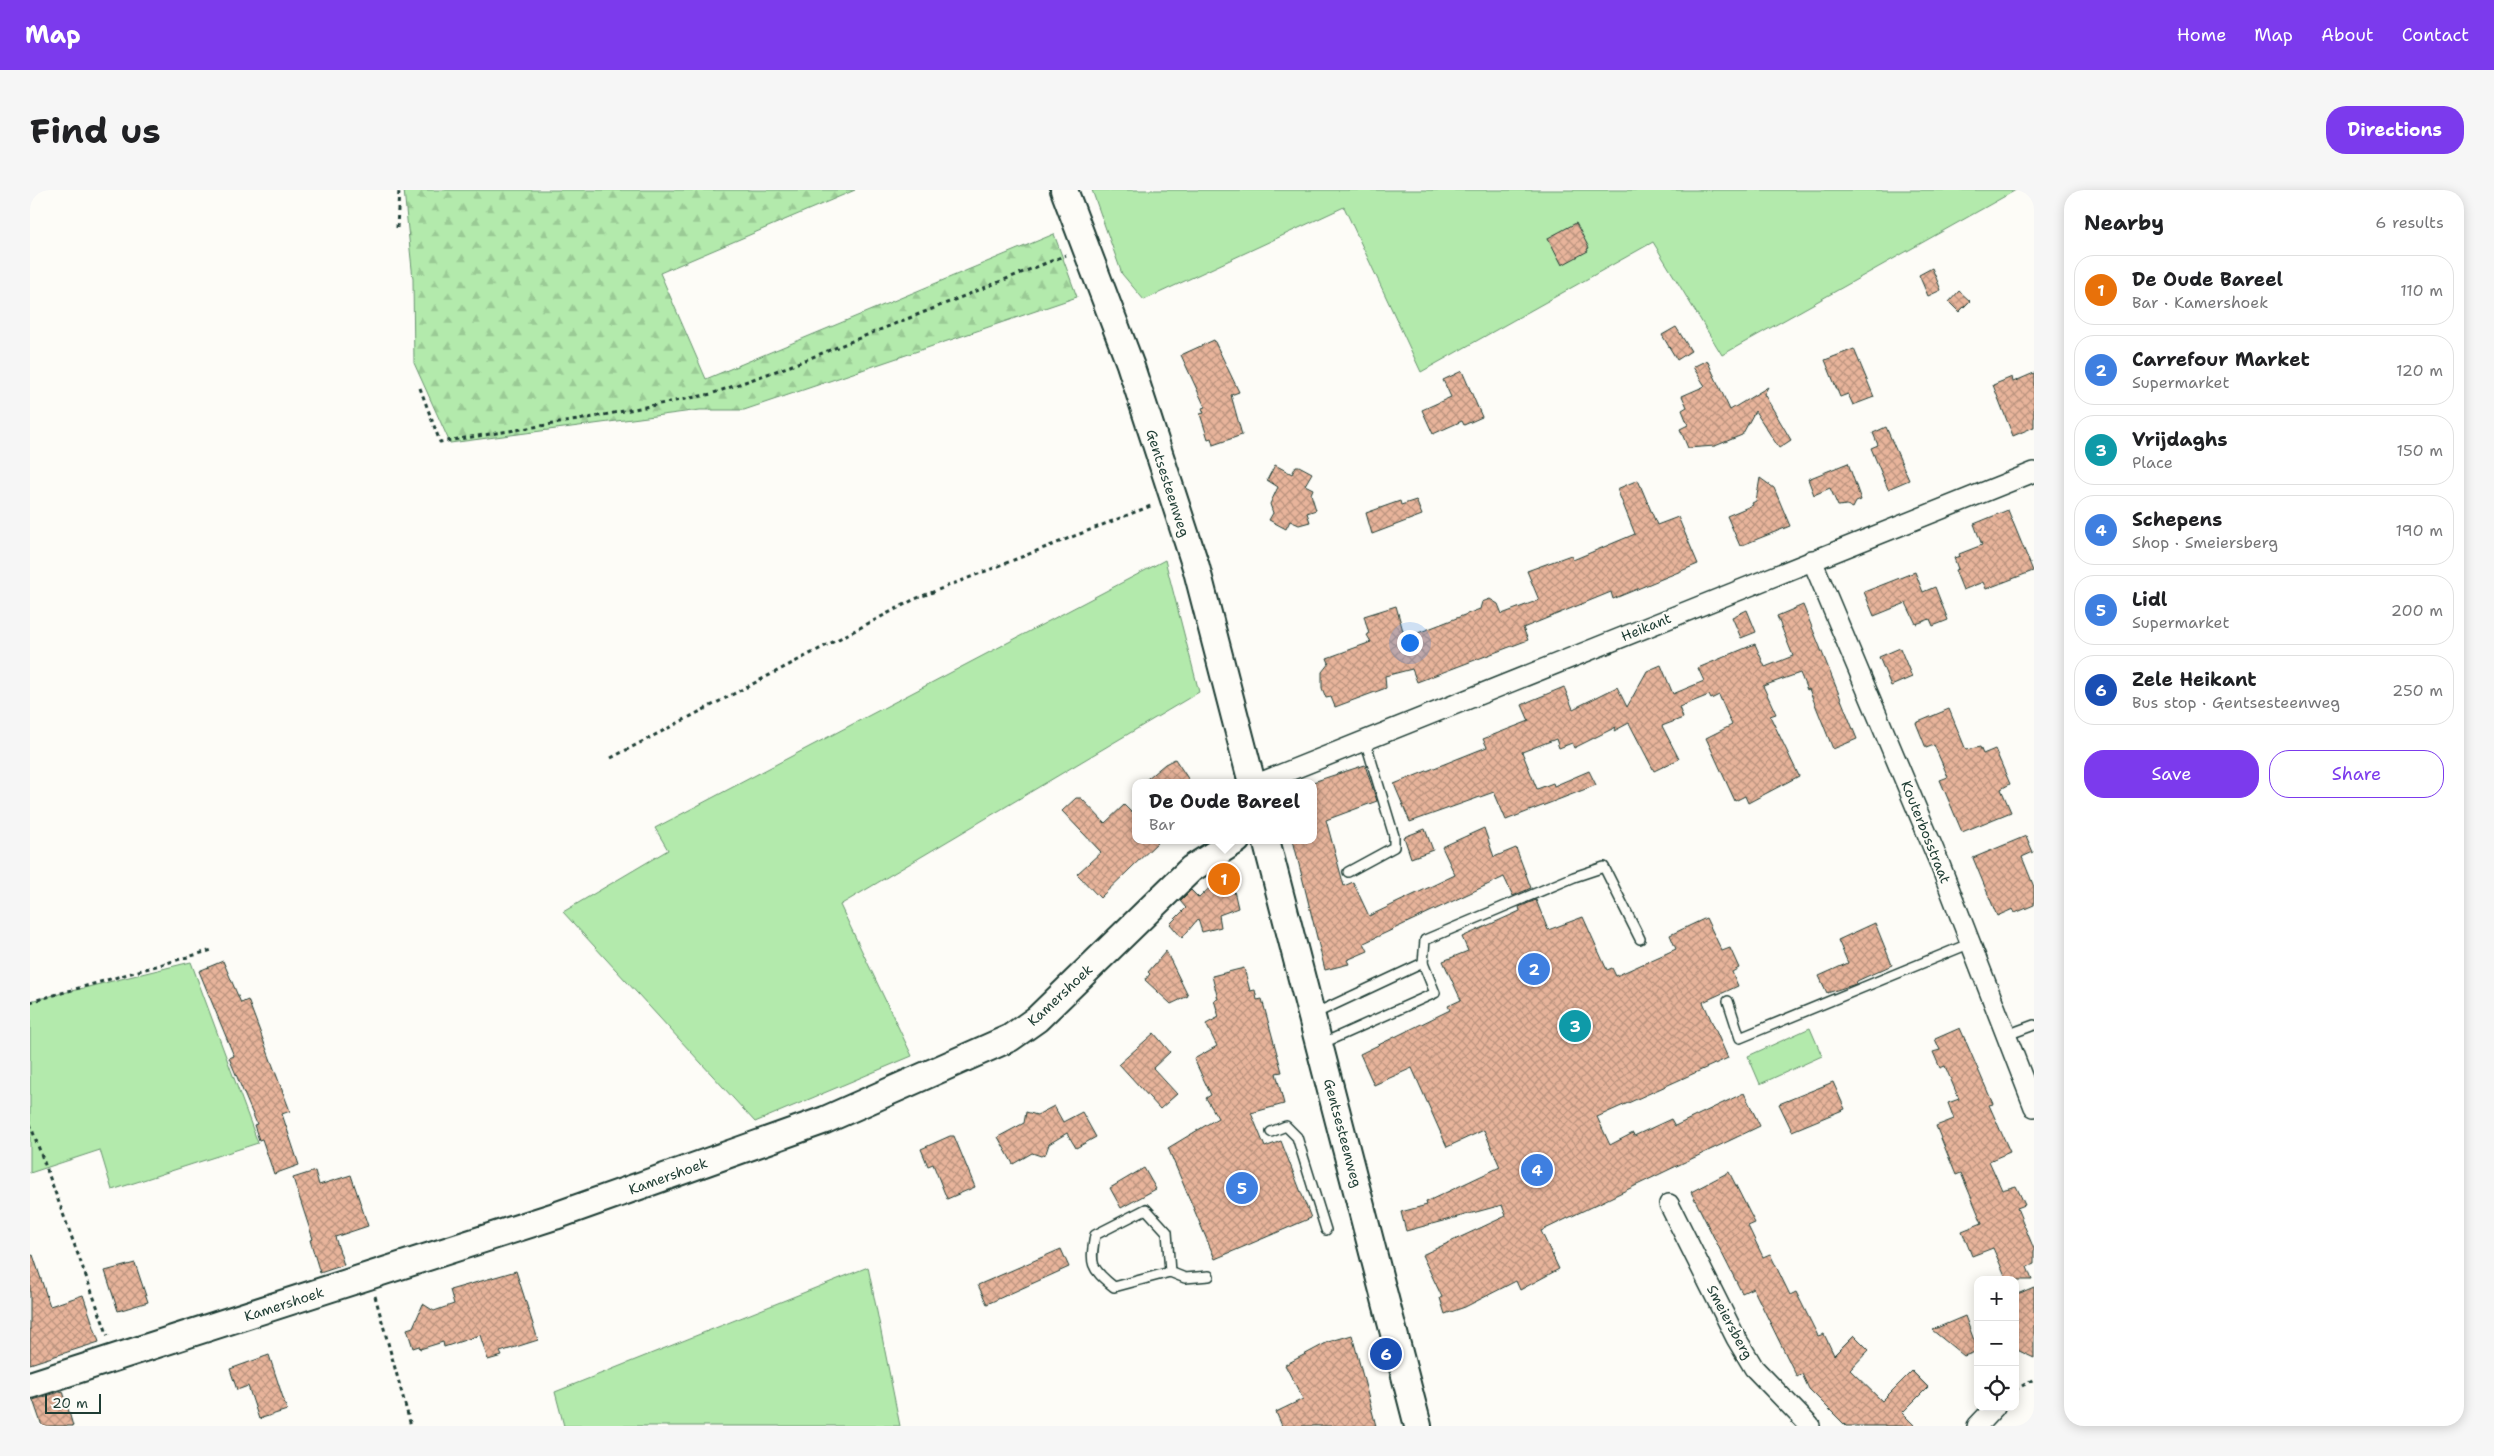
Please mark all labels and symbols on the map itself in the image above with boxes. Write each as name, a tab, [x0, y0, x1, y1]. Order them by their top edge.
street label: Gentsesteenweg	[1142, 427, 1194, 539]
street label: Heikant	[1618, 609, 1674, 645]
your location	[1397, 630, 1423, 656]
street label: Kouterbosstraat	[1897, 778, 1955, 886]
pin: 1	[1208, 860, 1240, 898]
pin: 2	[1518, 950, 1550, 988]
street label: Kamershoek	[1024, 960, 1096, 1030]
pin: 3	[1559, 1007, 1591, 1045]
street label: Gentsesteenweg	[1320, 1077, 1366, 1189]
pin: 4	[1521, 1151, 1553, 1189]
street label: Kamershoek	[626, 1153, 710, 1199]
pin: 5	[1226, 1169, 1258, 1207]
street label: Smeiersberg	[1703, 1282, 1757, 1362]
street label: Kamershoek	[242, 1283, 326, 1325]
pin: 6	[1370, 1335, 1402, 1373]
scale bar	[45, 1391, 101, 1414]

